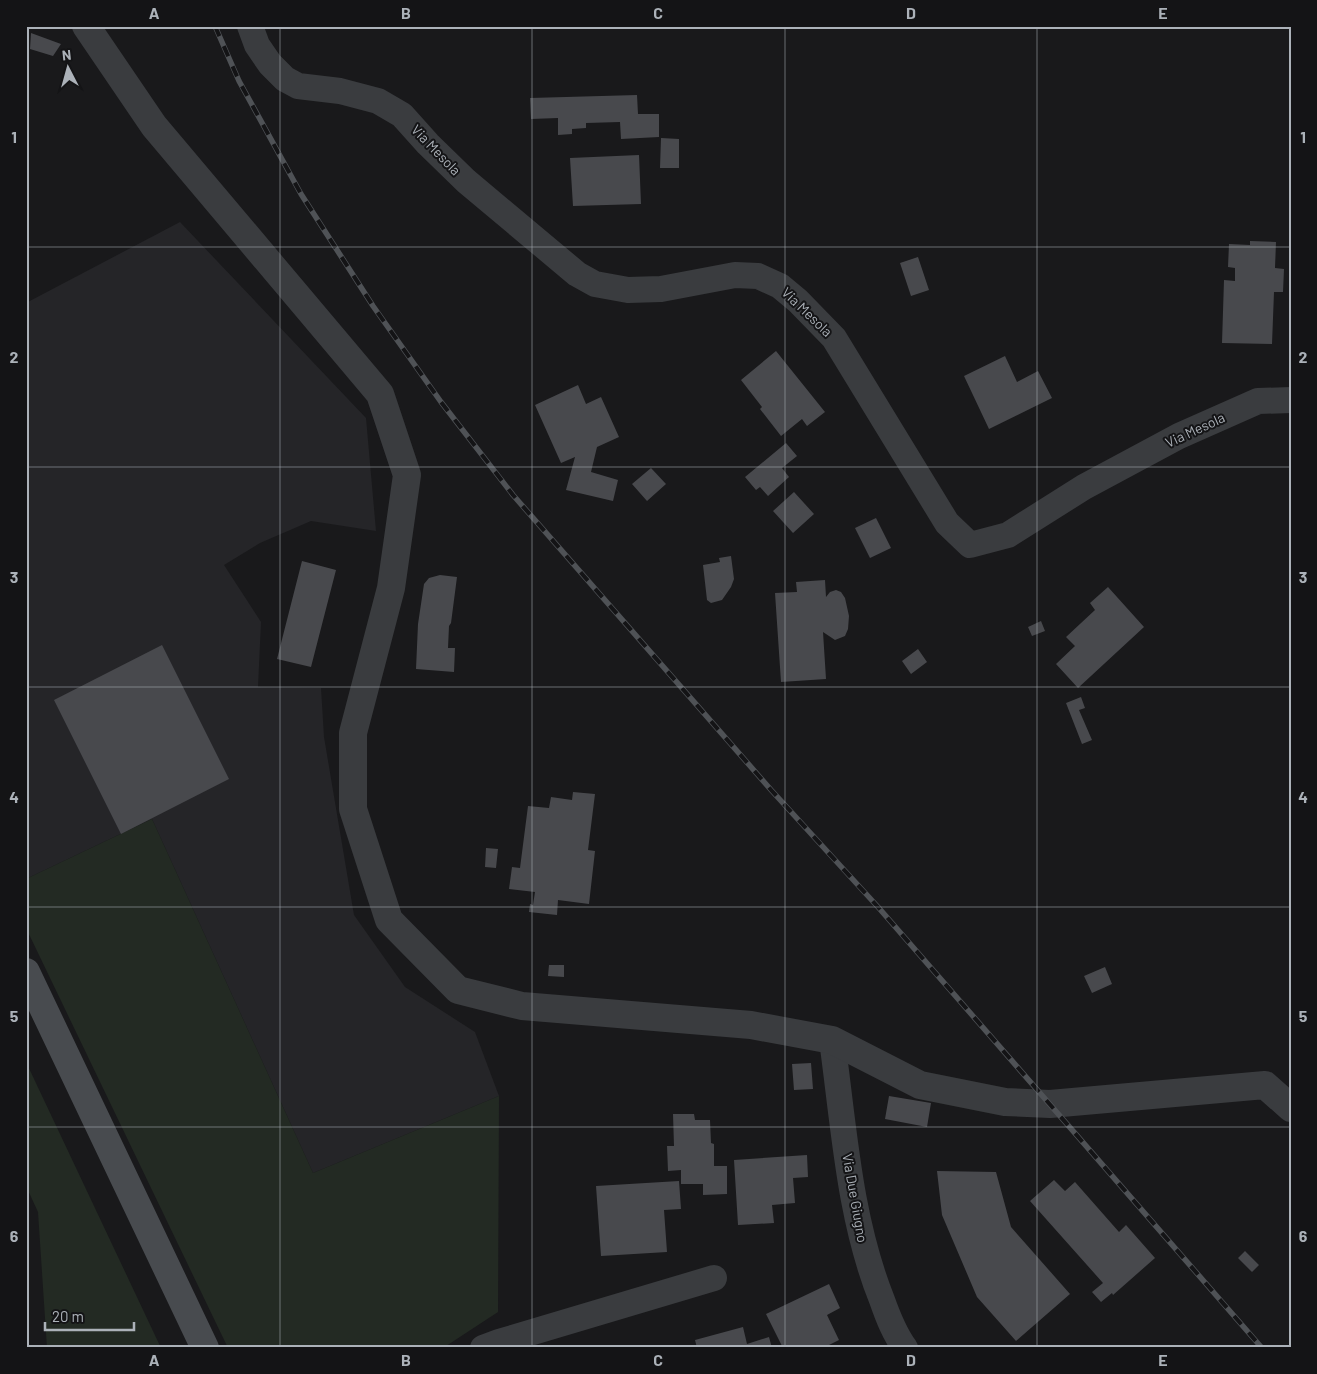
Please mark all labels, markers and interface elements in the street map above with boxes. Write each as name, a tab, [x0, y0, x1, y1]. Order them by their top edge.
text: A	[149, 3, 160, 22]
text: B	[401, 3, 411, 22]
text: C	[653, 3, 663, 22]
text: D	[906, 3, 916, 22]
text: E	[1158, 3, 1168, 22]
north arrow	[42, 42, 92, 92]
text: N	[61, 46, 72, 64]
street label: Via Mesola	[408, 121, 465, 179]
text: 1	[11, 127, 17, 146]
text: 1	[1300, 127, 1306, 146]
street label: Via Mesola	[778, 283, 836, 340]
text: 2	[10, 347, 19, 366]
text: 2	[1299, 347, 1308, 366]
street label: Via Mesola	[1162, 408, 1227, 451]
text: 3	[10, 567, 18, 586]
text: 3	[1299, 567, 1307, 586]
text: 4	[9, 787, 19, 806]
text: 4	[1298, 787, 1308, 806]
text: 5	[10, 1006, 19, 1025]
text: 5	[1299, 1006, 1308, 1025]
street label: Via Due Giugno	[839, 1152, 872, 1244]
text: 6	[10, 1226, 19, 1245]
text: 6	[1299, 1226, 1308, 1245]
scale bar	[45, 1299, 134, 1331]
text: 20 m	[52, 1307, 84, 1325]
text: A	[149, 1350, 160, 1369]
text: B	[401, 1350, 411, 1369]
text: C	[653, 1350, 663, 1369]
text: D	[906, 1350, 916, 1369]
text: E	[1158, 1350, 1168, 1369]

